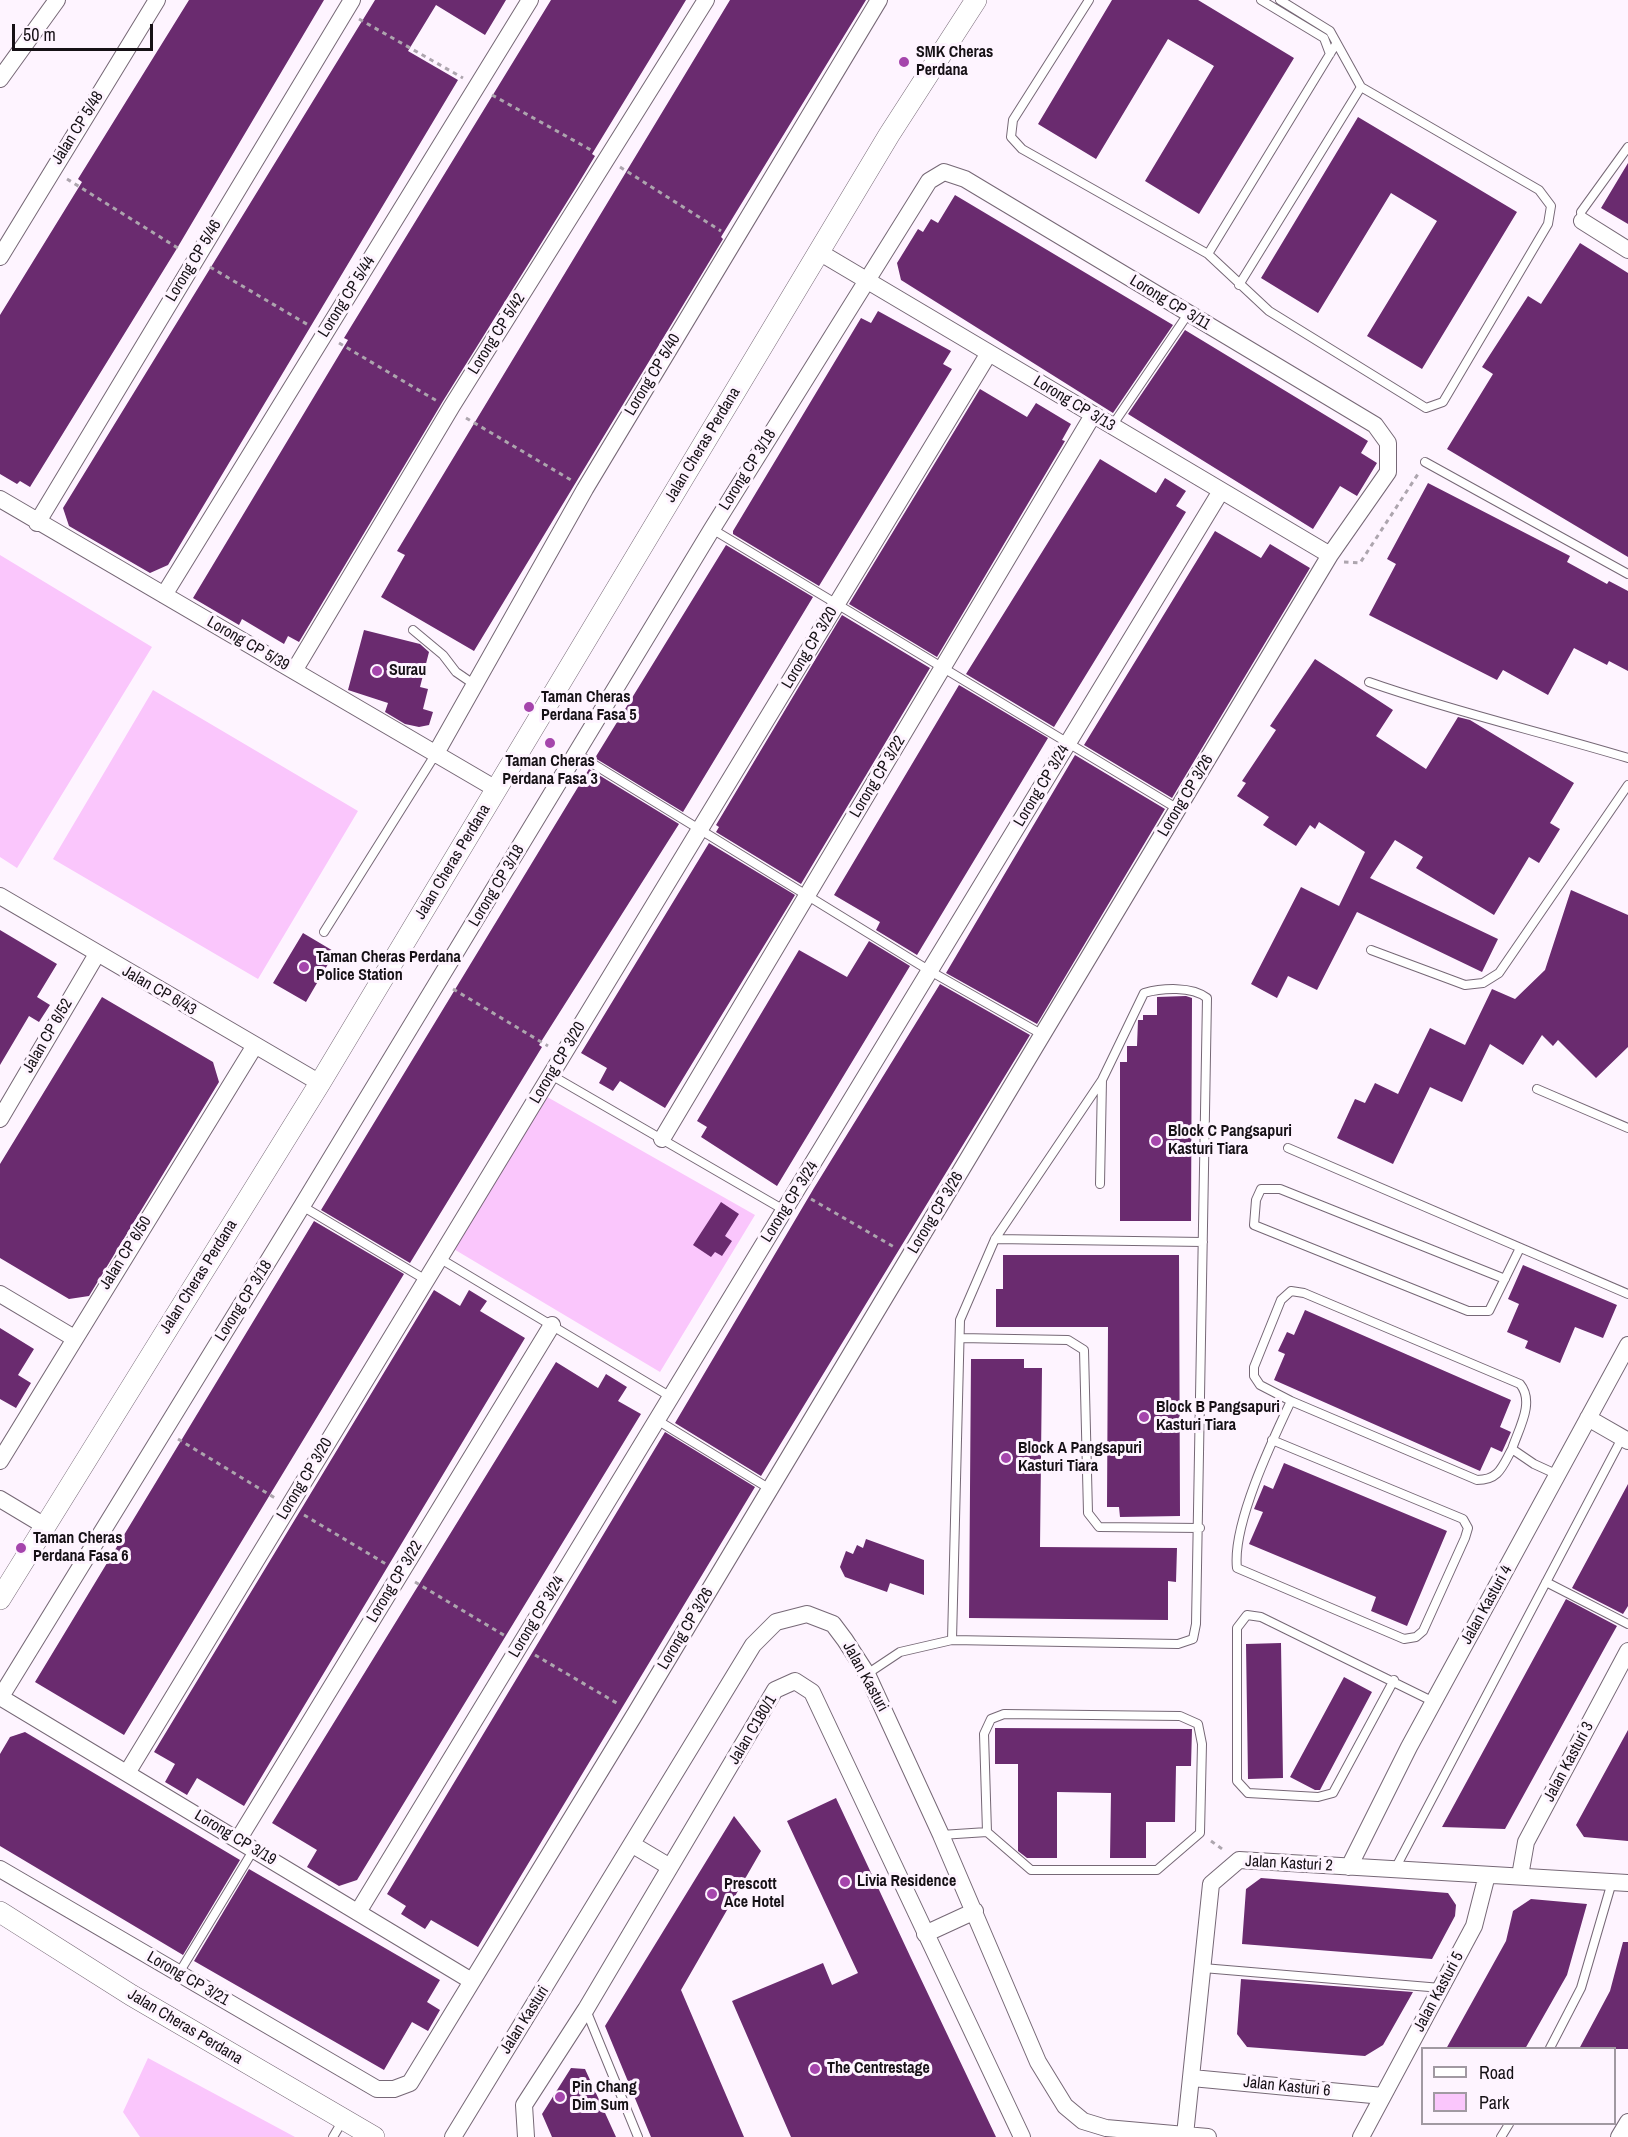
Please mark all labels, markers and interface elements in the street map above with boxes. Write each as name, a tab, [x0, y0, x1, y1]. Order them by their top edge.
scale bar	[15, 12, 156, 50]
text: 50 m	[23, 22, 56, 47]
place label: SMK Cheras Perdana	[916, 43, 993, 81]
marker: SMK Cheras Perdana	[897, 55, 911, 69]
street label: Jalan CP 5/48	[48, 88, 108, 168]
street label: Lorong CP 5/46	[162, 217, 226, 305]
street label: Lorong CP 5/44	[315, 253, 379, 341]
street label: Lorong CP 3/11	[1126, 271, 1214, 335]
street label: Lorong CP 5/42	[465, 290, 529, 378]
street label: Lorong CP 5/40	[621, 331, 685, 419]
street label: Lorong CP 3/13	[1030, 372, 1118, 436]
street label: Jalan Cheras Perdana	[661, 384, 745, 506]
street label: Lorong CP 3/18	[716, 426, 780, 514]
street label: Lorong CP 3/20	[778, 604, 842, 692]
street label: Lorong CP 5/39	[203, 613, 293, 675]
place label: Surau	[389, 661, 426, 681]
marker: Surau	[370, 664, 384, 678]
place label: Taman Cheras Perdana Fasa 5	[541, 688, 637, 726]
marker: Taman Cheras Perdana Fasa 5	[522, 700, 536, 714]
street label: Lorong CP 3/22	[846, 733, 910, 821]
marker: Taman Cheras Perdana Fasa 3	[543, 736, 557, 750]
street label: Lorong CP 3/24	[1010, 742, 1074, 830]
place label: Taman Cheras Perdana Fasa 3	[502, 752, 598, 790]
street label: Lorong CP 3/26	[1154, 752, 1218, 840]
street label: Jalan Cheras Perdana	[411, 801, 495, 923]
street label: Lorong CP 3/18	[465, 842, 529, 930]
place label: Taman Cheras Perdana Police Station	[316, 948, 461, 986]
marker: Taman Cheras Perdana Police Station	[297, 960, 311, 974]
street label: Jalan CP 6/43	[119, 962, 199, 1020]
street label: Jalan CP 6/52	[19, 996, 77, 1076]
street label: Lorong CP 3/20	[526, 1019, 590, 1107]
place label: Block C Pangsapuri Kasturi Tiara	[1168, 1122, 1292, 1160]
marker: Block C Pangsapuri Kasturi Tiara	[1149, 1134, 1163, 1148]
street label: Lorong CP 3/24	[758, 1158, 822, 1246]
street label: Lorong CP 3/26	[904, 1169, 968, 1257]
street label: Jalan CP 6/50	[96, 1213, 156, 1293]
street label: Jalan Cheras Perdana	[156, 1217, 242, 1337]
street label: Lorong CP 3/18	[212, 1257, 276, 1345]
place label: Block B Pangsapuri Kasturi Tiara	[1156, 1398, 1280, 1436]
marker: Block B Pangsapuri Kasturi Tiara	[1137, 1410, 1151, 1424]
street label: Lorong CP 3/20	[273, 1435, 337, 1523]
place label: Block A Pangsapuri Kasturi Tiara	[1018, 1439, 1142, 1477]
marker: Block A Pangsapuri Kasturi Tiara	[999, 1451, 1013, 1465]
place label: Taman Cheras Perdana Fasa 6	[33, 1529, 129, 1567]
street label: Lorong CP 3/22	[363, 1538, 427, 1626]
marker: Taman Cheras Perdana Fasa 6	[14, 1541, 28, 1555]
street label: Jalan Kasturi 4	[1457, 1562, 1517, 1648]
street label: Lorong CP 3/24	[505, 1573, 569, 1661]
street label: Lorong CP 3/26	[654, 1585, 718, 1673]
street label: Jalan Kasturi	[838, 1639, 892, 1715]
street label: Jalan C180/1	[725, 1692, 781, 1768]
street label: Jalan Kasturi 3	[1540, 1719, 1598, 1805]
street label: Lorong CP 3/19	[191, 1806, 279, 1870]
street label: Jalan Kasturi 2	[1245, 1852, 1333, 1876]
place label: Livia Residence	[857, 1872, 956, 1892]
place label: Prescott Ace Hotel	[724, 1875, 785, 1913]
marker: Livia Residence	[838, 1875, 852, 1889]
marker: Prescott Ace Hotel	[705, 1887, 719, 1901]
street label: Lorong CP 3/21	[143, 1948, 233, 2010]
street label: Jalan Kasturi 5	[1410, 1949, 1468, 2035]
street label: Jalan Kasturi	[497, 1982, 553, 2058]
street label: Jalan Cheras Perdana	[124, 1985, 246, 2069]
legend	[1421, 2047, 1616, 2125]
place label: The Centrestage	[827, 2059, 930, 2079]
text: Road	[1479, 2060, 1514, 2085]
marker: The Centrestage	[808, 2062, 822, 2076]
street label: Jalan Kasturi 6	[1242, 2073, 1332, 2101]
place label: Pin Chang Dim Sum	[572, 2078, 637, 2116]
marker: Pin Chang Dim Sum	[553, 2090, 567, 2104]
text: Park	[1479, 2090, 1509, 2115]

